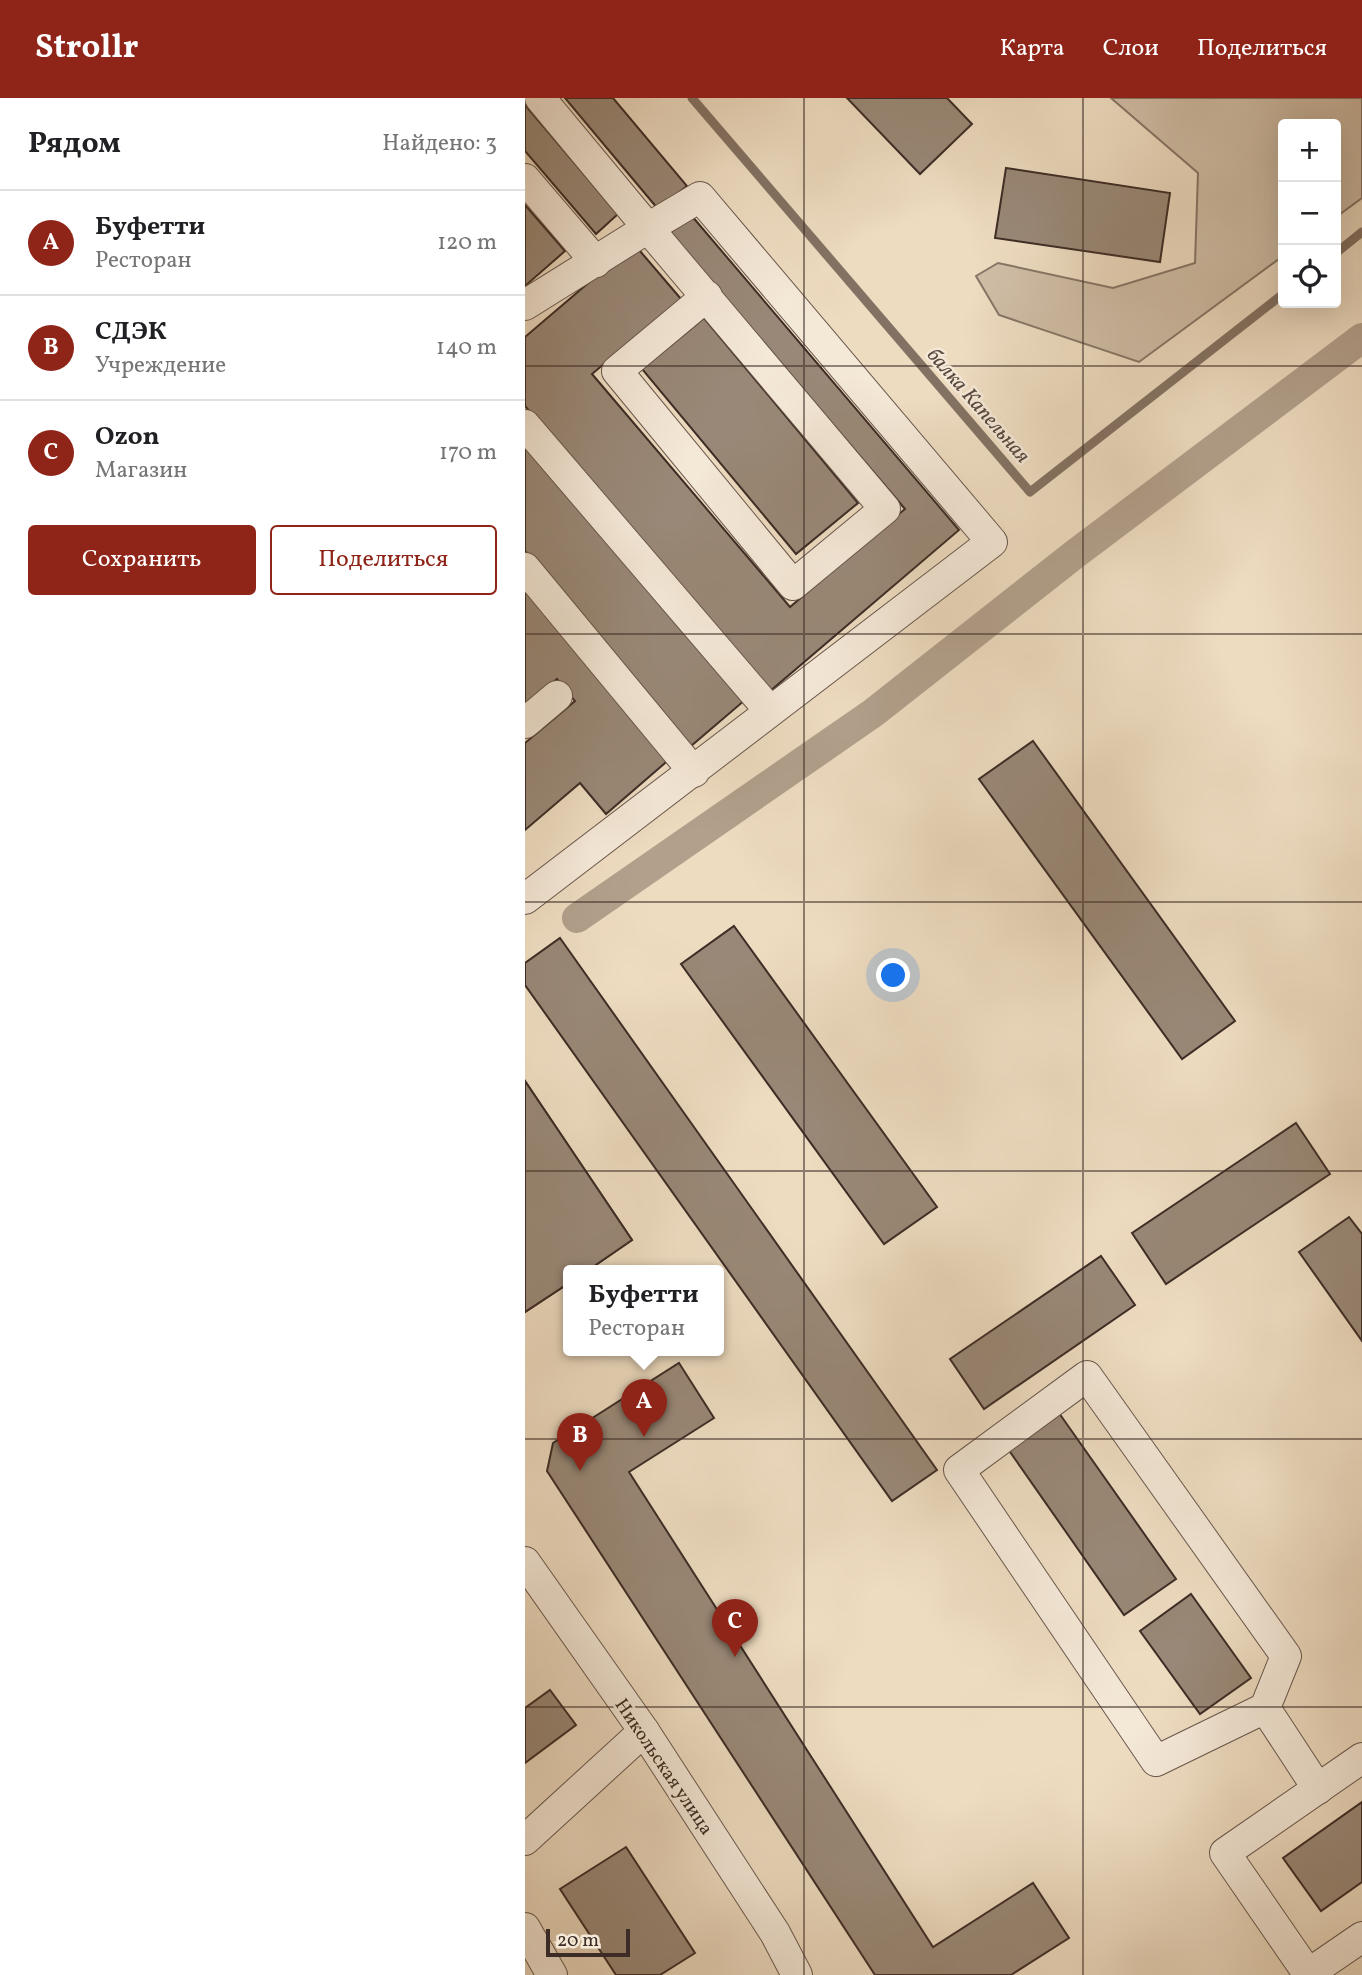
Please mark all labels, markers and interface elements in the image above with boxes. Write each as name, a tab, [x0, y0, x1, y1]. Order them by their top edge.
text: Strollr	[35, 26, 138, 72]
text: Карта	[1000, 32, 1065, 66]
text: Слои	[1103, 32, 1159, 66]
text: Поделиться	[1197, 32, 1327, 66]
map controls	[1278, 119, 1341, 308]
button: +	[1278, 119, 1341, 182]
text: Рядом	[28, 123, 121, 165]
text: Найдено: 3	[382, 128, 497, 160]
button: −	[1278, 182, 1341, 245]
text: Буфетти	[95, 209, 205, 245]
text: A	[43, 227, 59, 259]
text: 120 m	[437, 227, 497, 259]
text: Ресторан	[95, 245, 192, 277]
button: locate	[1278, 245, 1341, 308]
text: СДЭК	[95, 314, 167, 350]
text: B	[43, 332, 59, 364]
text: 140 m	[436, 332, 497, 364]
water label: балка Капельная	[920, 342, 1036, 470]
text: Учреждение	[95, 350, 226, 382]
text: Ozon	[95, 419, 160, 455]
text: C	[44, 437, 58, 469]
text: 170 m	[439, 437, 497, 469]
text: Магазин	[95, 455, 187, 487]
button: Сохранить	[28, 525, 256, 595]
button: Поделиться	[270, 525, 497, 595]
your location	[876, 958, 910, 992]
popup	[563, 1265, 724, 1356]
text: Буфетти	[588, 1277, 699, 1313]
text: Ресторан	[588, 1313, 685, 1345]
pin: A	[621, 1379, 667, 1437]
pin: B	[557, 1413, 603, 1471]
pin: C	[712, 1599, 758, 1657]
street label: Никольская улица	[608, 1694, 719, 1841]
scale bar	[546, 1926, 630, 1958]
text: 20 m	[557, 1928, 599, 1954]

